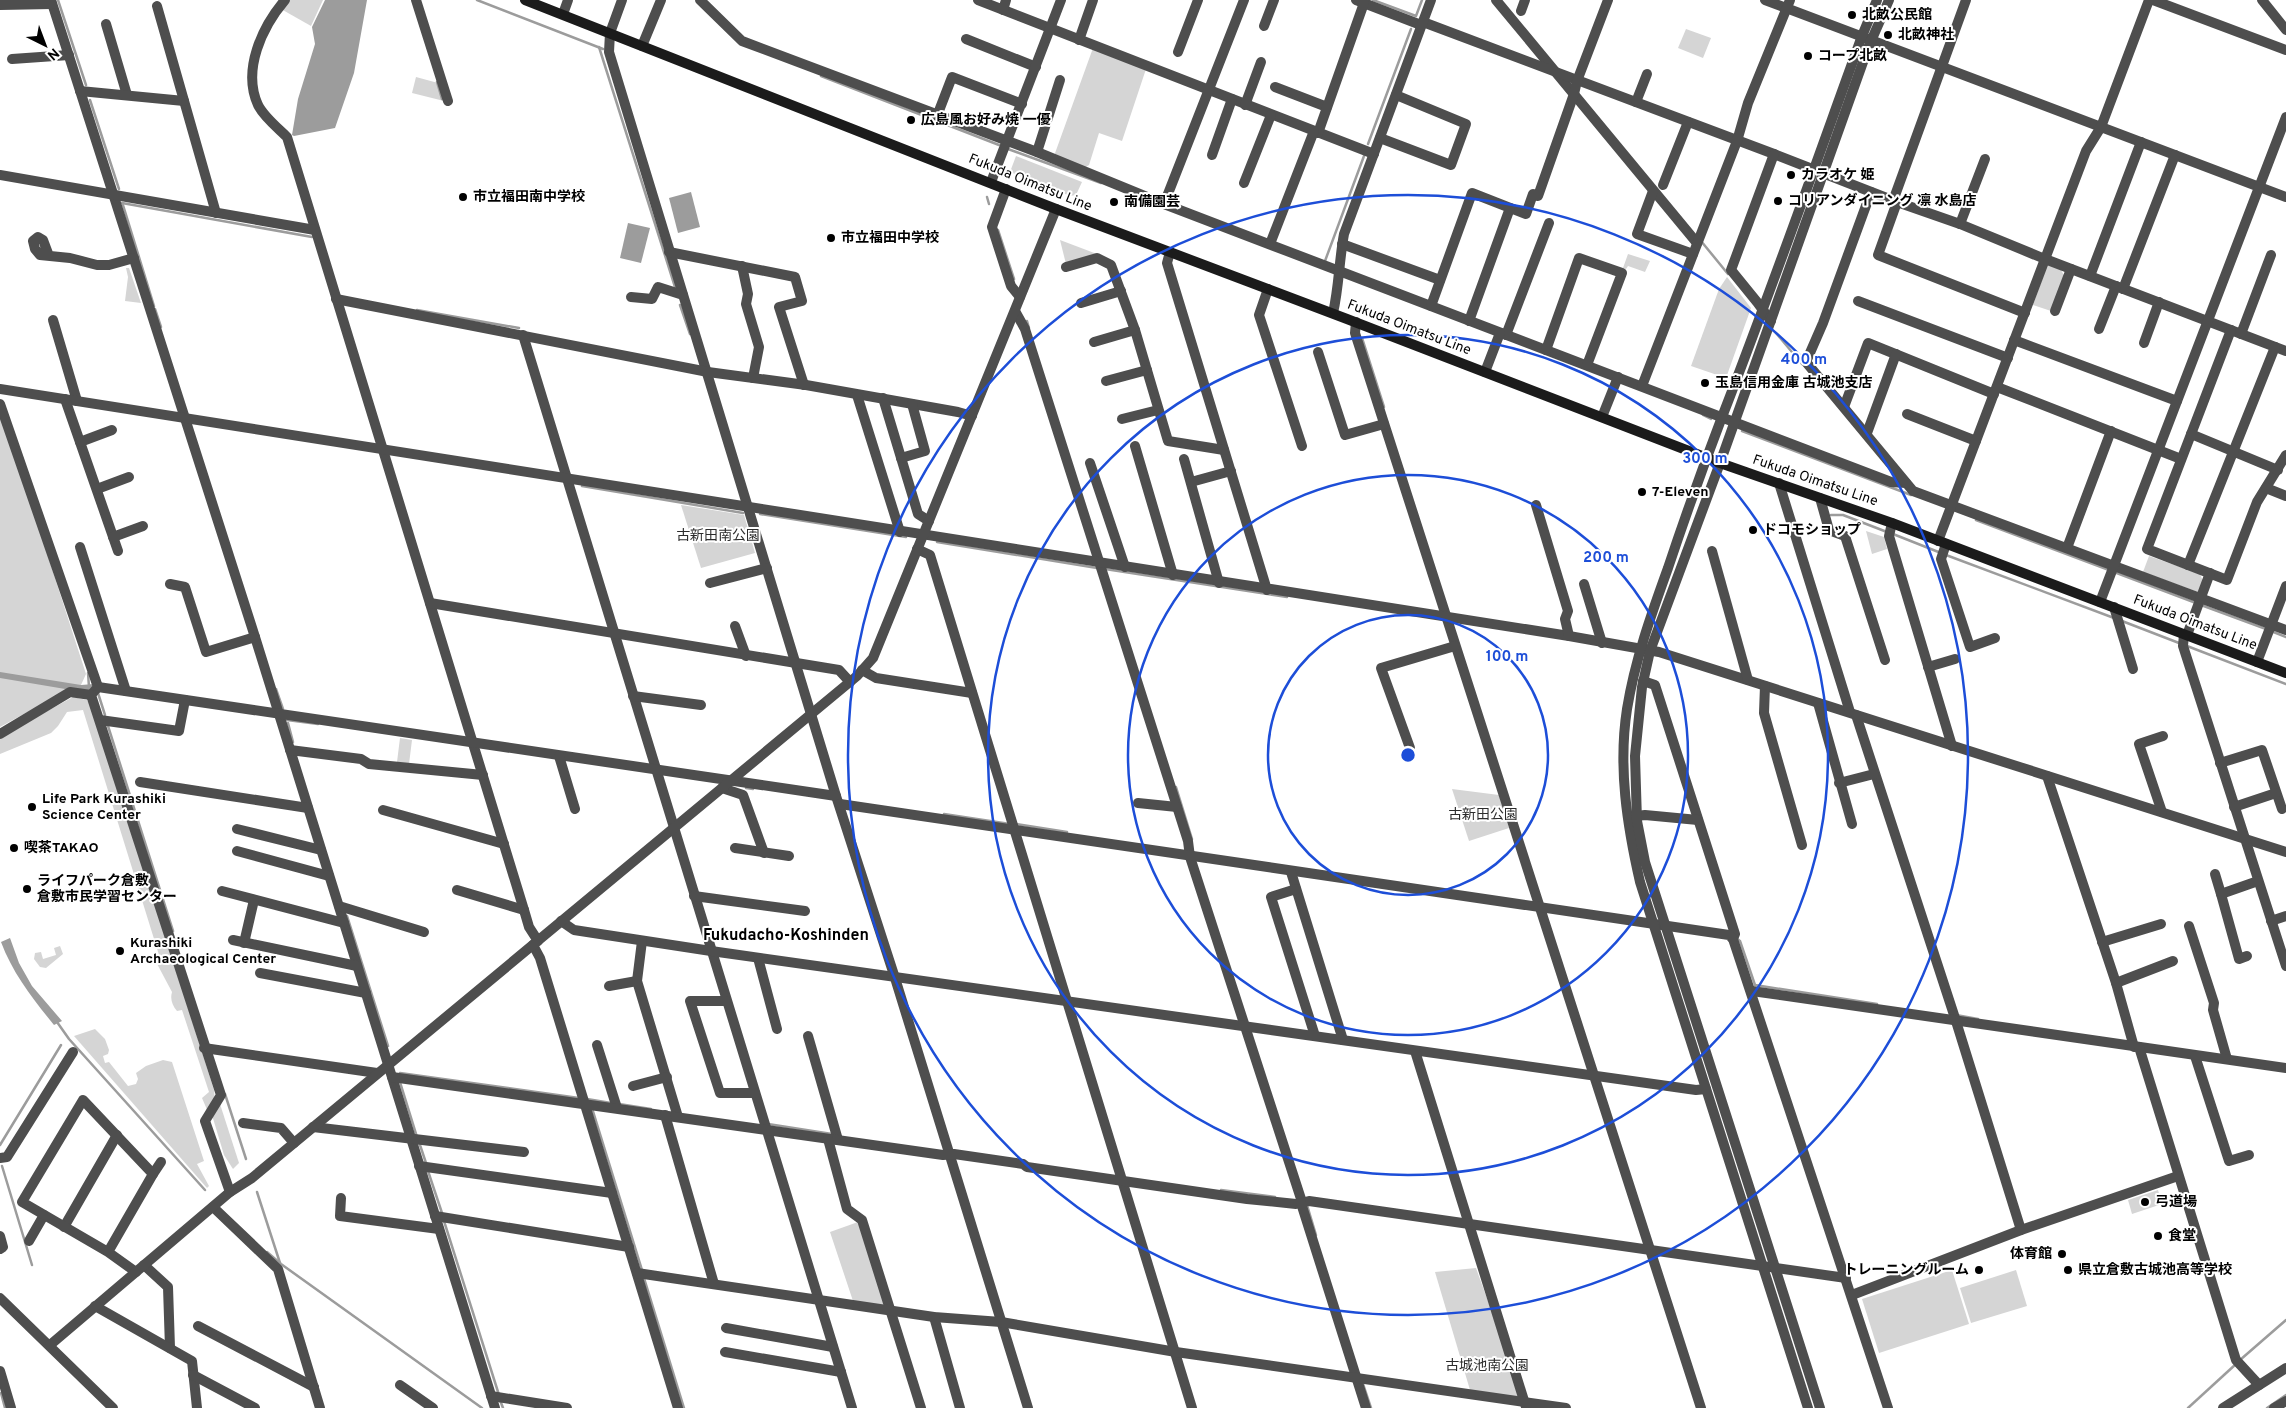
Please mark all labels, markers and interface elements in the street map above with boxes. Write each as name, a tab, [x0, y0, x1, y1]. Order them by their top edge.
place label: 北畝公民館	[1862, 6, 1932, 24]
marker: 北畝公民館	[1846, 9, 1858, 21]
north arrow	[20, 20, 70, 70]
place label: 北畝神社	[1898, 26, 1954, 44]
marker: 北畝神社	[1882, 29, 1894, 41]
text: N	[43, 44, 62, 63]
place label: コープ北畝	[1818, 47, 1887, 65]
marker: コープ北畝	[1802, 50, 1814, 62]
place label: 広島風お好み焼 一優	[921, 112, 1051, 129]
marker: 広島風お好み焼 一優	[905, 114, 917, 126]
street label: Fukuda Oimatsu Line	[966, 150, 1094, 216]
place label: カラオケ 姫	[1801, 167, 1875, 184]
marker: カラオケ 姫	[1785, 169, 1797, 181]
place label: 市立福田南中学校	[473, 189, 585, 206]
marker: 市立福田南中学校	[457, 191, 469, 203]
place label: コリアンダイニング 凛 水島店	[1788, 192, 1976, 210]
place label: 南備園芸	[1124, 193, 1180, 211]
marker: コリアンダイニング 凛 水島店	[1772, 195, 1784, 207]
marker: 南備園芸	[1108, 196, 1120, 208]
place label: 市立福田中学校	[841, 230, 939, 247]
marker: 市立福田中学校	[825, 232, 837, 244]
street label: Fukuda Oimatsu Line	[1345, 297, 1473, 359]
text: 400 m	[1781, 351, 1827, 370]
place label: 玉島信用金庫 古城池支店	[1715, 374, 1873, 392]
marker: 玉島信用金庫 古城池支店	[1699, 377, 1711, 389]
text: 300 m	[1682, 450, 1728, 469]
street label: Fukuda Oimatsu Line	[1750, 452, 1880, 510]
place label: 7-Eleven	[1652, 484, 1709, 501]
marker: 7-Eleven	[1636, 486, 1648, 498]
place label: ドコモショップ	[1763, 522, 1861, 539]
marker: ドコモショップ	[1747, 524, 1759, 536]
park label: 古新田南公園	[676, 528, 760, 545]
text: 200 m	[1583, 549, 1629, 568]
street label: Fukuda Oimatsu Line	[2131, 592, 2259, 654]
text: 100 m	[1486, 648, 1528, 667]
centre of rings	[1399, 746, 1417, 764]
place label: Life Park Kurashiki Science Center	[42, 791, 166, 824]
marker: Life Park Kurashiki Science Center	[26, 801, 38, 813]
park label: 古新田公園	[1448, 807, 1518, 824]
place label: 喫茶TAKAO	[24, 840, 99, 857]
marker: 喫茶TAKAO	[8, 842, 20, 854]
place label: ライフパーク倉敷 倉敷市民学習センター	[37, 872, 177, 906]
marker: ライフパーク倉敷 倉敷市民学習センター	[21, 883, 33, 895]
district label: Fukudacho-Koshinden	[703, 926, 869, 946]
place label: Kurashiki Archaeological Center	[130, 935, 276, 968]
marker: Kurashiki Archaeological Center	[114, 945, 126, 957]
place label: 弓道場	[2155, 1194, 2197, 1211]
marker: 弓道場	[2139, 1196, 2151, 1208]
place label: 食堂	[2168, 1228, 2196, 1245]
marker: 食堂	[2152, 1230, 2164, 1242]
place label: 体育館	[2010, 1246, 2052, 1263]
marker: 体育館	[2056, 1248, 2068, 1260]
place label: トレーニングルーム	[1843, 1261, 1969, 1279]
place label: 県立倉敷古城池高等学校	[2078, 1261, 2232, 1279]
marker: トレーニングルーム	[1973, 1264, 1985, 1276]
marker: 県立倉敷古城池高等学校	[2062, 1264, 2074, 1276]
park label: 古城池南公園	[1445, 1358, 1529, 1375]

